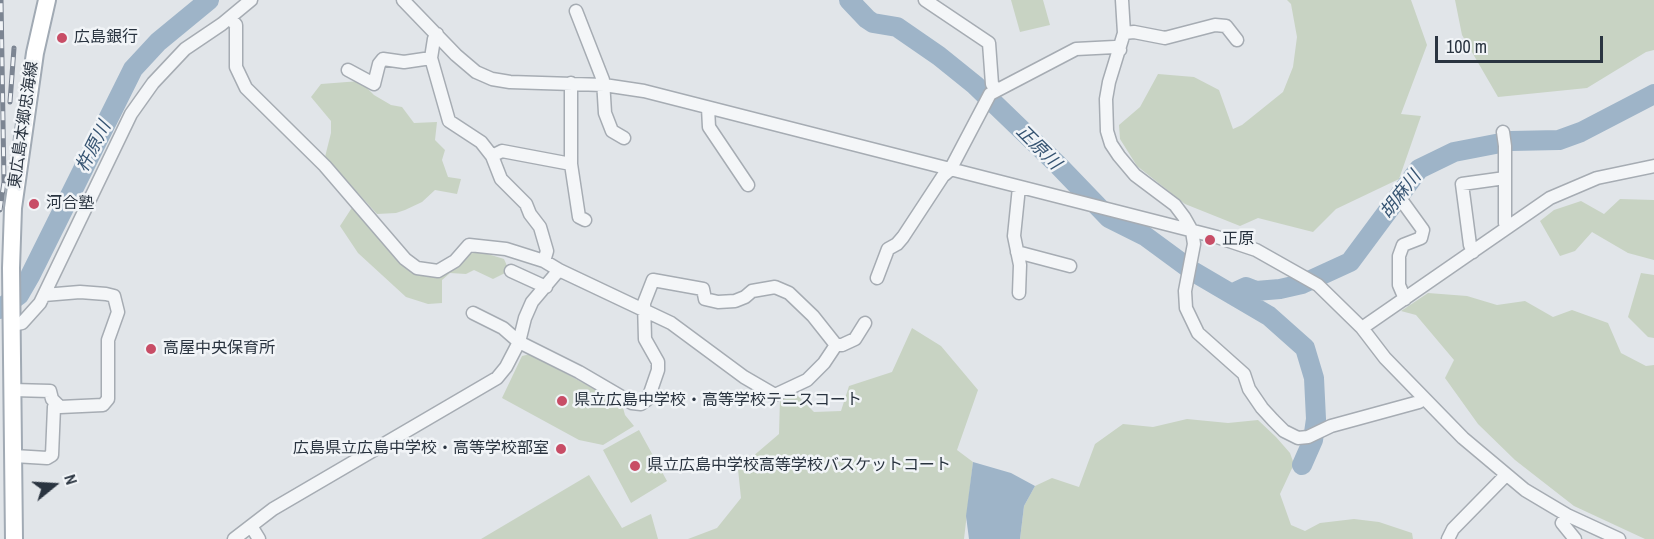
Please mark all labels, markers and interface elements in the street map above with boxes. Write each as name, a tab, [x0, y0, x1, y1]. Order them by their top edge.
scale bar	[1438, 24, 1606, 62]
place label: 広島銀行	[74, 28, 138, 48]
marker: 広島銀行	[55, 31, 69, 45]
text: 100 m	[1446, 34, 1487, 59]
street label: 東広島本郷忠海線	[6, 60, 42, 190]
water label: 杵原川	[72, 118, 116, 176]
water label: 正原川	[1011, 121, 1065, 175]
water label: 胡麻川	[1376, 167, 1426, 223]
place label: 河合塾	[46, 194, 94, 214]
marker: 河合塾	[27, 197, 41, 211]
place label: 正原	[1222, 230, 1254, 250]
marker: 正原	[1203, 233, 1217, 247]
place label: 高屋中央保育所	[163, 339, 275, 359]
marker: 高屋中央保育所	[144, 342, 158, 356]
place label: 県立広島中学校・高等学校テニスコート	[574, 391, 862, 411]
marker: 県立広島中学校・高等学校テニスコート	[555, 394, 569, 408]
place label: 広島県立広島中学校・高等学校部室	[293, 439, 549, 459]
marker: 広島県立広島中学校・高等学校部室	[554, 442, 568, 456]
north arrow	[24, 455, 84, 515]
place label: 県立広島中学校高等学校バスケットコート	[647, 456, 951, 476]
marker: 県立広島中学校高等学校バスケットコート	[628, 459, 642, 473]
text: N	[59, 472, 83, 487]

